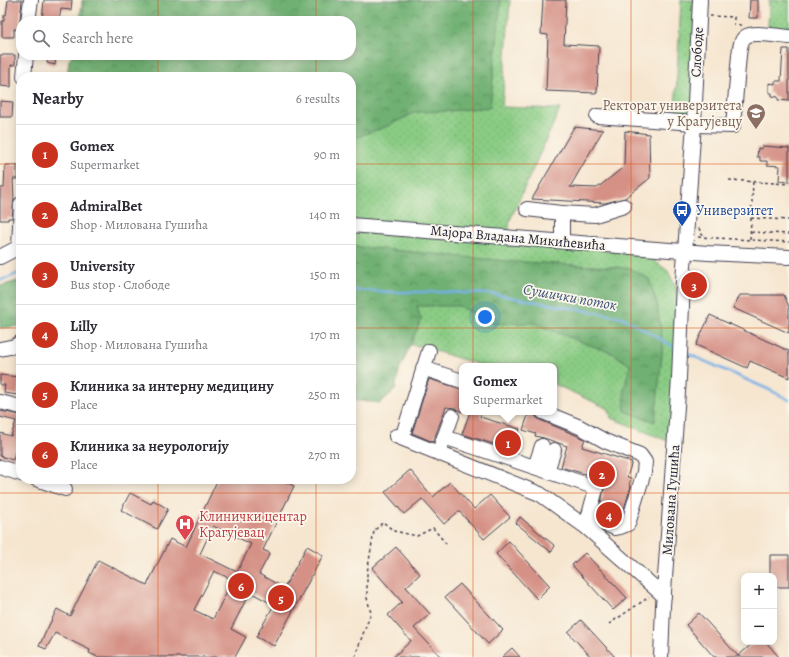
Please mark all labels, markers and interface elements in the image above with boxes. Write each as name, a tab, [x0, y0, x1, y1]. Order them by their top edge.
search box	[16, 16, 356, 60]
street label: Слободе	[686, 26, 708, 78]
icon: search	[30, 27, 52, 49]
text: Search here	[62, 28, 133, 48]
text: Nearby	[32, 87, 83, 110]
text: 6 results	[296, 90, 340, 107]
place label: Ректорат универзитета у Крагујевцу	[603, 96, 743, 131]
school or university icon: Ректорат универзитета у Крагујевцу	[745, 102, 767, 130]
text: Gomex	[70, 136, 114, 156]
text: 1	[43, 146, 47, 163]
text: 90 m	[314, 146, 340, 163]
text: Supermarket	[70, 156, 140, 173]
text: AdmiralBet	[70, 196, 143, 216]
bus stop icon: Универзитет	[671, 199, 693, 227]
place label: Универзитет	[696, 201, 773, 220]
text: 2	[42, 206, 48, 223]
text: 140 m	[309, 206, 340, 223]
text: Shop · Милована Гушића	[70, 216, 208, 233]
street label: Мајора Владана Микићевића	[430, 221, 607, 255]
text: University	[70, 256, 135, 276]
text: 3	[42, 266, 48, 283]
text: 150 m	[310, 266, 340, 283]
pin: 3	[681, 270, 707, 300]
text: Bus stop · Слободе	[70, 276, 170, 293]
water label: Сушички поток	[522, 279, 619, 315]
your location	[475, 307, 495, 327]
text: Lilly	[70, 316, 97, 336]
text: 4	[42, 326, 48, 343]
text: 170 m	[310, 326, 340, 343]
text: Shop · Милована Гушића	[70, 336, 208, 353]
popup	[459, 363, 557, 415]
text: Gomex	[473, 371, 517, 391]
text: Клиника за интерну медицину	[70, 376, 274, 396]
text: 5	[42, 386, 48, 403]
text: 250 m	[308, 386, 340, 403]
text: Supermarket	[473, 391, 543, 408]
text: Place	[70, 396, 98, 413]
pin: 1	[495, 428, 521, 458]
text: Клиника за неурологију	[70, 436, 229, 456]
street label: Милована Гушића	[658, 443, 684, 556]
text: 6	[42, 446, 48, 463]
text: 270 m	[308, 446, 340, 463]
text: Place	[70, 456, 98, 473]
pin: 2	[589, 459, 615, 489]
pin: 4	[596, 500, 622, 530]
place label: Клинички центар Крагујевац	[199, 507, 307, 542]
hospital icon: Клинички центар Крагујевац	[174, 513, 196, 541]
pin: 6	[228, 571, 254, 601]
map controls	[741, 573, 777, 645]
button: +	[741, 573, 777, 609]
pin: 5	[268, 583, 294, 613]
button: −	[741, 609, 777, 645]

